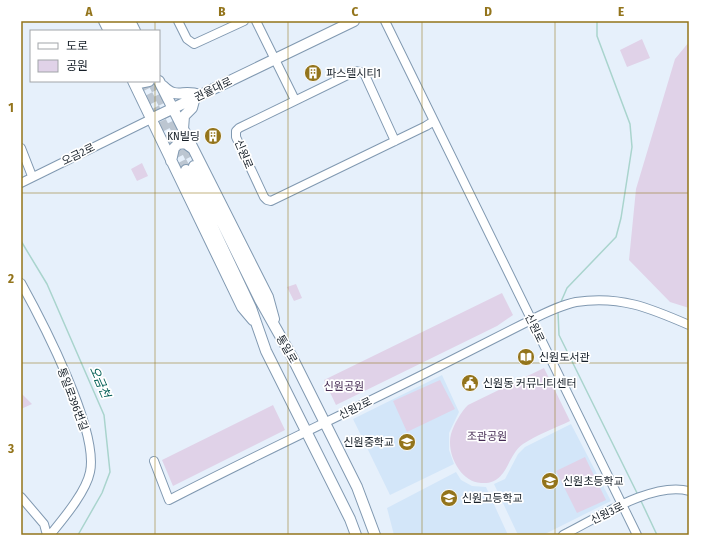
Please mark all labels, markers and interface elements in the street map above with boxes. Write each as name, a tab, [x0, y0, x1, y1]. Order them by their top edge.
text: A	[84, 4, 93, 19]
text: B	[218, 4, 226, 19]
text: C	[352, 4, 359, 19]
text: D	[484, 4, 492, 19]
text: E	[618, 4, 624, 19]
legend	[30, 30, 160, 82]
text: 도로	[66, 39, 88, 53]
text: 공원	[66, 59, 88, 73]
building icon: 파스텔시티1	[303, 63, 323, 83]
place label: 파스텔시티1	[326, 67, 381, 80]
street label: 권율대로	[192, 75, 234, 104]
text: 1	[8, 100, 14, 115]
building icon: KN빌딩	[203, 126, 223, 146]
place label: KN빌딩	[167, 130, 200, 143]
street label: 신원로	[232, 138, 255, 171]
street label: 오금2로	[60, 141, 97, 168]
text: 2	[7, 271, 14, 286]
street label: 신원로	[522, 312, 547, 345]
street label: 통일로	[273, 333, 300, 366]
library icon: 신원도서관	[516, 347, 536, 367]
place label: 신원도서관	[539, 351, 590, 364]
water label: 오금천	[87, 364, 114, 402]
street label: 통일로396번길	[55, 366, 90, 432]
public building icon: 신원동 커뮤니티센터	[460, 373, 480, 393]
place label: 신원동 커뮤니티센터	[483, 377, 577, 390]
park label: 신원공원	[324, 380, 364, 393]
street label: 신원2로	[337, 395, 374, 422]
park label: 조관공원	[467, 430, 507, 443]
school or university icon: 신원중학교	[397, 432, 417, 452]
place label: 신원중학교	[343, 436, 394, 449]
text: 3	[7, 441, 14, 456]
school or university icon: 신원초등학교	[540, 471, 560, 491]
place label: 신원초등학교	[563, 475, 624, 488]
school or university icon: 신원고등학교	[439, 488, 459, 508]
place label: 신원고등학교	[462, 492, 523, 505]
street label: 신원3로	[588, 500, 626, 527]

